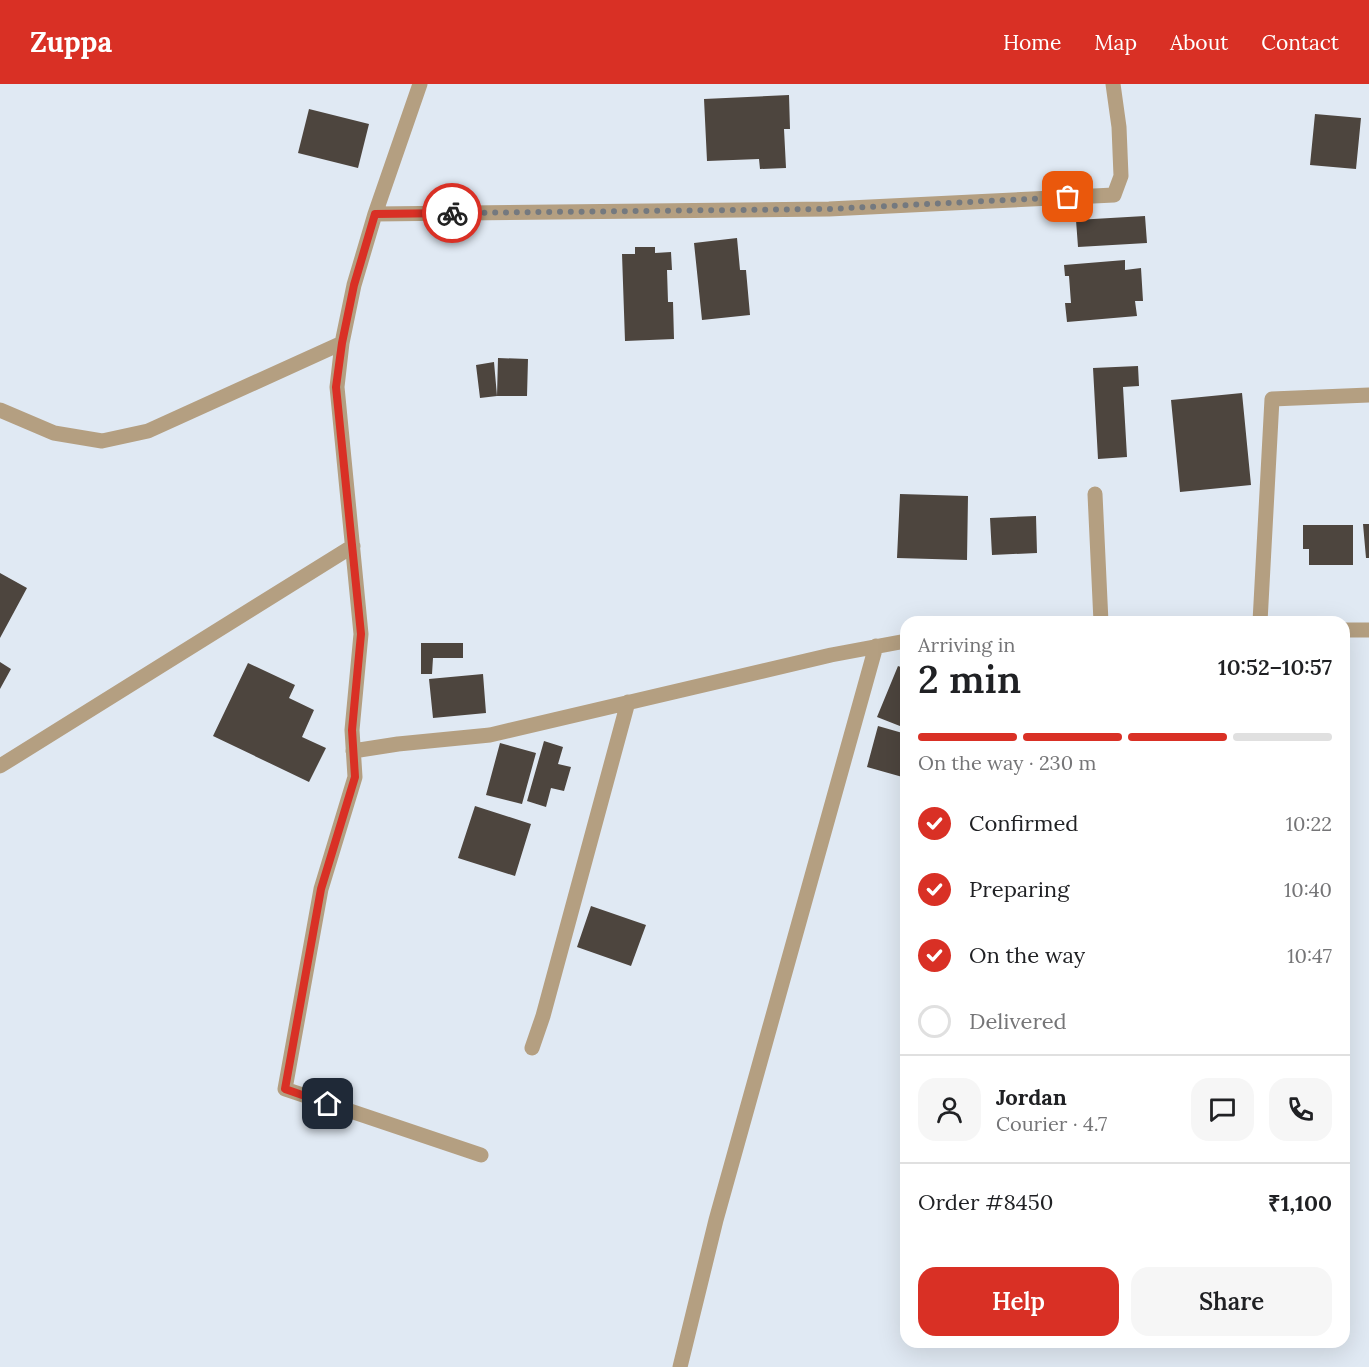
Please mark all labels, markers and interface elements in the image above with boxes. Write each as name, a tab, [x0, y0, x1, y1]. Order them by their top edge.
text: Zuppa	[30, 24, 112, 60]
text: Home	[1003, 29, 1061, 56]
text: Map	[1094, 29, 1137, 56]
text: About	[1170, 29, 1228, 56]
text: Contact	[1261, 29, 1339, 56]
pin	[1042, 171, 1093, 222]
icon: bag	[1051, 180, 1084, 213]
courier	[422, 183, 482, 243]
icon: bike	[436, 197, 469, 230]
text: Arriving in	[918, 632, 1015, 657]
text: 10:52–10:57	[1218, 653, 1332, 681]
text: 2 min	[918, 654, 1021, 704]
text: On the way · 230 m	[918, 750, 1096, 775]
icon: check	[918, 807, 951, 840]
text: Confirmed	[969, 809, 1078, 837]
text: 10:22	[1286, 811, 1332, 836]
icon: check	[918, 873, 951, 906]
text: Preparing	[969, 875, 1069, 903]
text: 10:40	[1284, 877, 1332, 902]
icon: check	[918, 939, 951, 972]
text: On the way	[969, 941, 1085, 969]
text: 10:47	[1287, 943, 1332, 968]
text: Delivered	[969, 1007, 1067, 1035]
pin	[302, 1078, 353, 1129]
button: person	[918, 1078, 981, 1141]
button: chat	[1191, 1078, 1254, 1141]
button: phone	[1269, 1078, 1332, 1141]
text: Jordan	[996, 1083, 1067, 1111]
icon: home	[311, 1087, 344, 1120]
text: Courier · 4.7	[996, 1111, 1107, 1136]
text: Order #8450	[918, 1188, 1053, 1216]
text: ₹1,100	[1268, 1189, 1332, 1217]
button: Help	[918, 1267, 1119, 1336]
button: Share	[1131, 1267, 1332, 1336]

